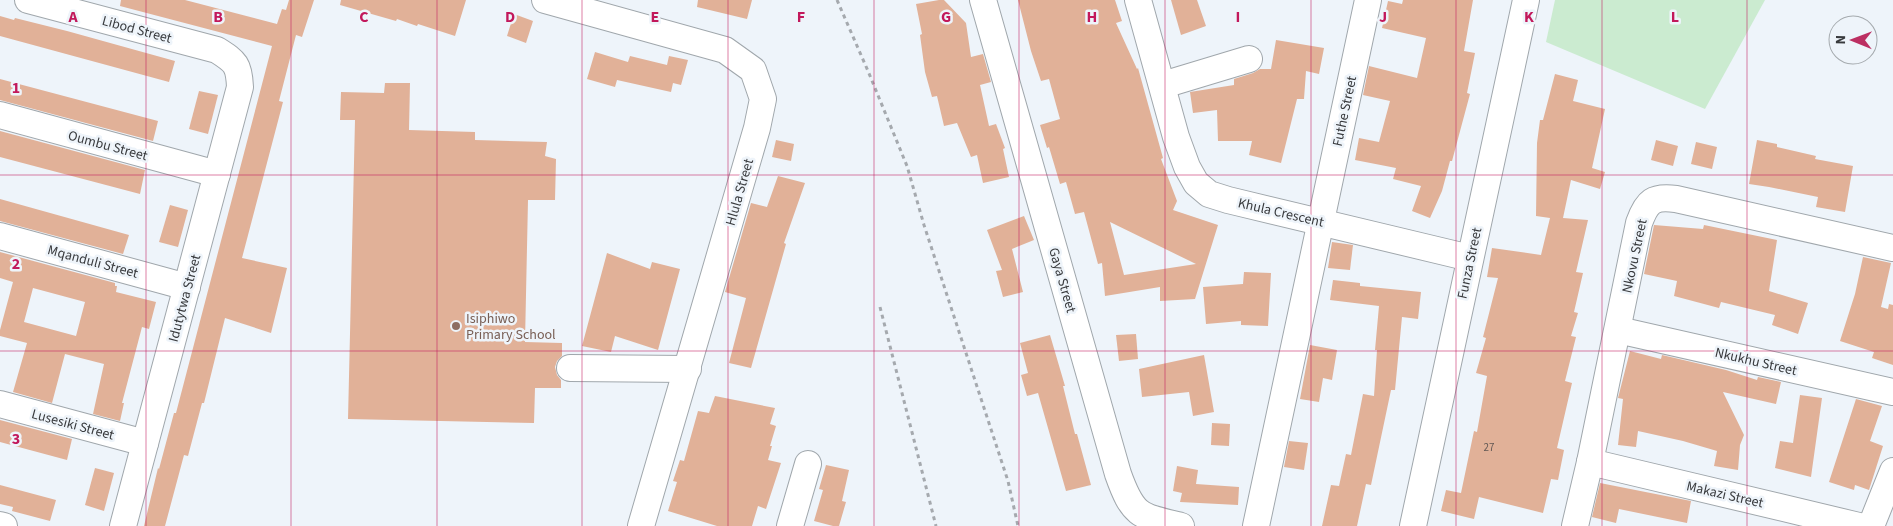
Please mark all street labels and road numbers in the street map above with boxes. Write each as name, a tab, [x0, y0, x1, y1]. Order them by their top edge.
street label: Libod Street	[100, 11, 174, 49]
street label: Futhe Street	[1328, 74, 1362, 148]
street label: Oumbu Street	[66, 126, 150, 166]
street label: Hlula Street	[721, 156, 759, 228]
street label: Khula Crescent	[1236, 193, 1326, 233]
street label: Nkovu Street	[1617, 217, 1653, 295]
street label: Funza Street	[1453, 225, 1487, 301]
street label: Mqanduli Street	[45, 240, 140, 284]
street label: Gaya Street	[1043, 245, 1081, 315]
street label: Idutytwa Street	[164, 252, 206, 344]
street label: Nkukhu Street	[1713, 343, 1799, 381]
street label: Lusesiki Street	[29, 404, 116, 446]
street label: Makazi Street	[1684, 476, 1765, 514]

